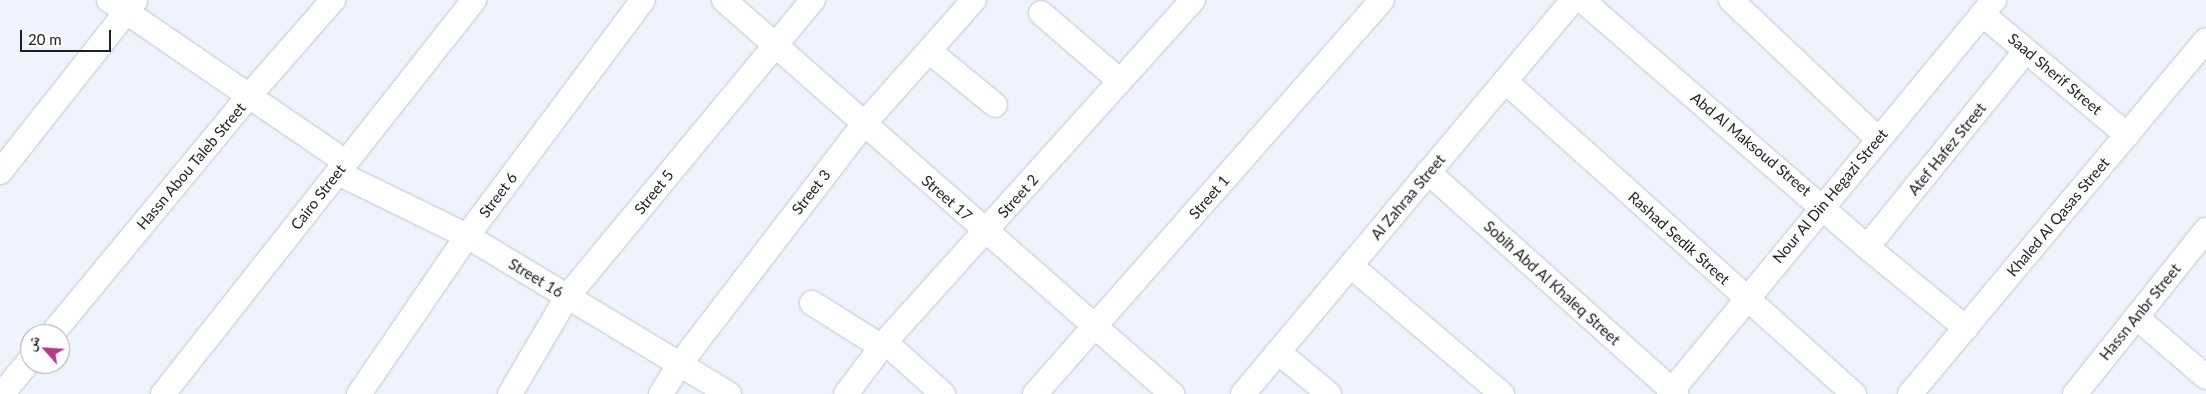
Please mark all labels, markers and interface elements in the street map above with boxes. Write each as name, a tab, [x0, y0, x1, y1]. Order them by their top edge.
scale bar	[22, 20, 114, 52]
street label: Saad Sherif Street	[2004, 29, 2106, 119]
text: 20 m	[28, 30, 62, 48]
street label: Abd Al Maksoud Street	[1687, 88, 1815, 200]
street label: Hassn Abou Taleb Street	[132, 99, 250, 233]
street label: Atef Hafez Street	[1904, 99, 1990, 199]
street label: Nour Al Din Hegazi Street	[1768, 125, 1892, 267]
street label: Al Zahraa Street	[1367, 151, 1449, 243]
street label: Khaled Al Qasas Street	[2003, 154, 2113, 280]
street label: Cairo Street	[287, 161, 349, 233]
street label: Street 5	[631, 166, 677, 218]
street label: Street 3	[788, 166, 834, 218]
street label: Street 6	[475, 169, 521, 221]
street label: Street 17	[918, 171, 976, 225]
street label: Street 2	[994, 171, 1042, 221]
street label: Street 1	[1185, 171, 1233, 223]
street label: Rashad Sedik Street	[1625, 188, 1733, 288]
street label: Sobih Abd Al Khaleq Street	[1480, 217, 1624, 349]
street label: Street 16	[505, 255, 567, 301]
street label: Hassn Anbr Street	[2095, 260, 2185, 364]
north arrow	[20, 324, 70, 374]
text: ش	[21, 332, 43, 353]

